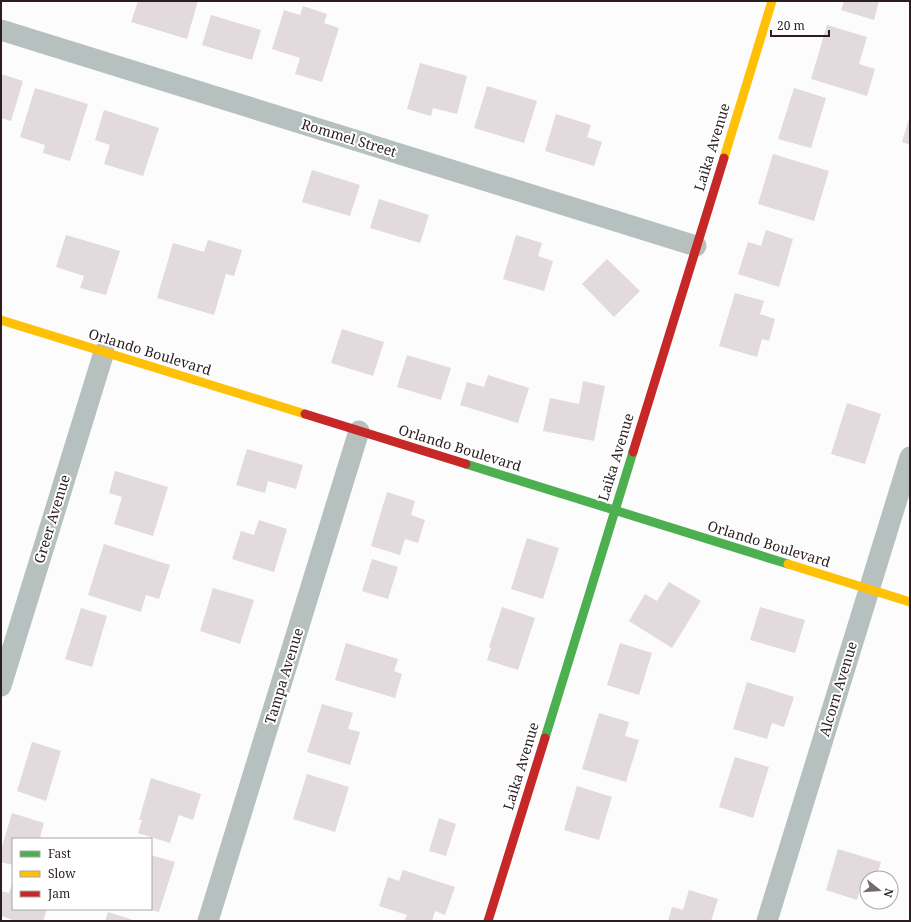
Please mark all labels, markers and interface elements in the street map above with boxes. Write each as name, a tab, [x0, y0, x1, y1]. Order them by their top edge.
scale bar	[771, 12, 829, 38]
text: 20 m	[777, 17, 805, 34]
street label: Laika Avenue	[689, 101, 734, 193]
street label: Rommel Street	[299, 114, 399, 161]
street label: Orlando Boulevard	[86, 324, 214, 379]
street label: Laika Avenue	[593, 411, 638, 503]
street label: Orlando Boulevard	[396, 420, 524, 475]
street label: Greer Avenue	[29, 472, 74, 566]
street label: Orlando Boulevard	[705, 516, 833, 571]
street label: Tampa Avenue	[260, 626, 307, 726]
street label: Alcorn Avenue	[814, 639, 861, 739]
street label: Laika Avenue	[498, 720, 543, 812]
legend	[12, 838, 152, 910]
text: Fast	[48, 845, 71, 862]
text: Slow	[48, 865, 76, 882]
north arrow	[859, 870, 899, 910]
text: Jam	[47, 885, 70, 902]
text: N	[881, 887, 897, 900]

